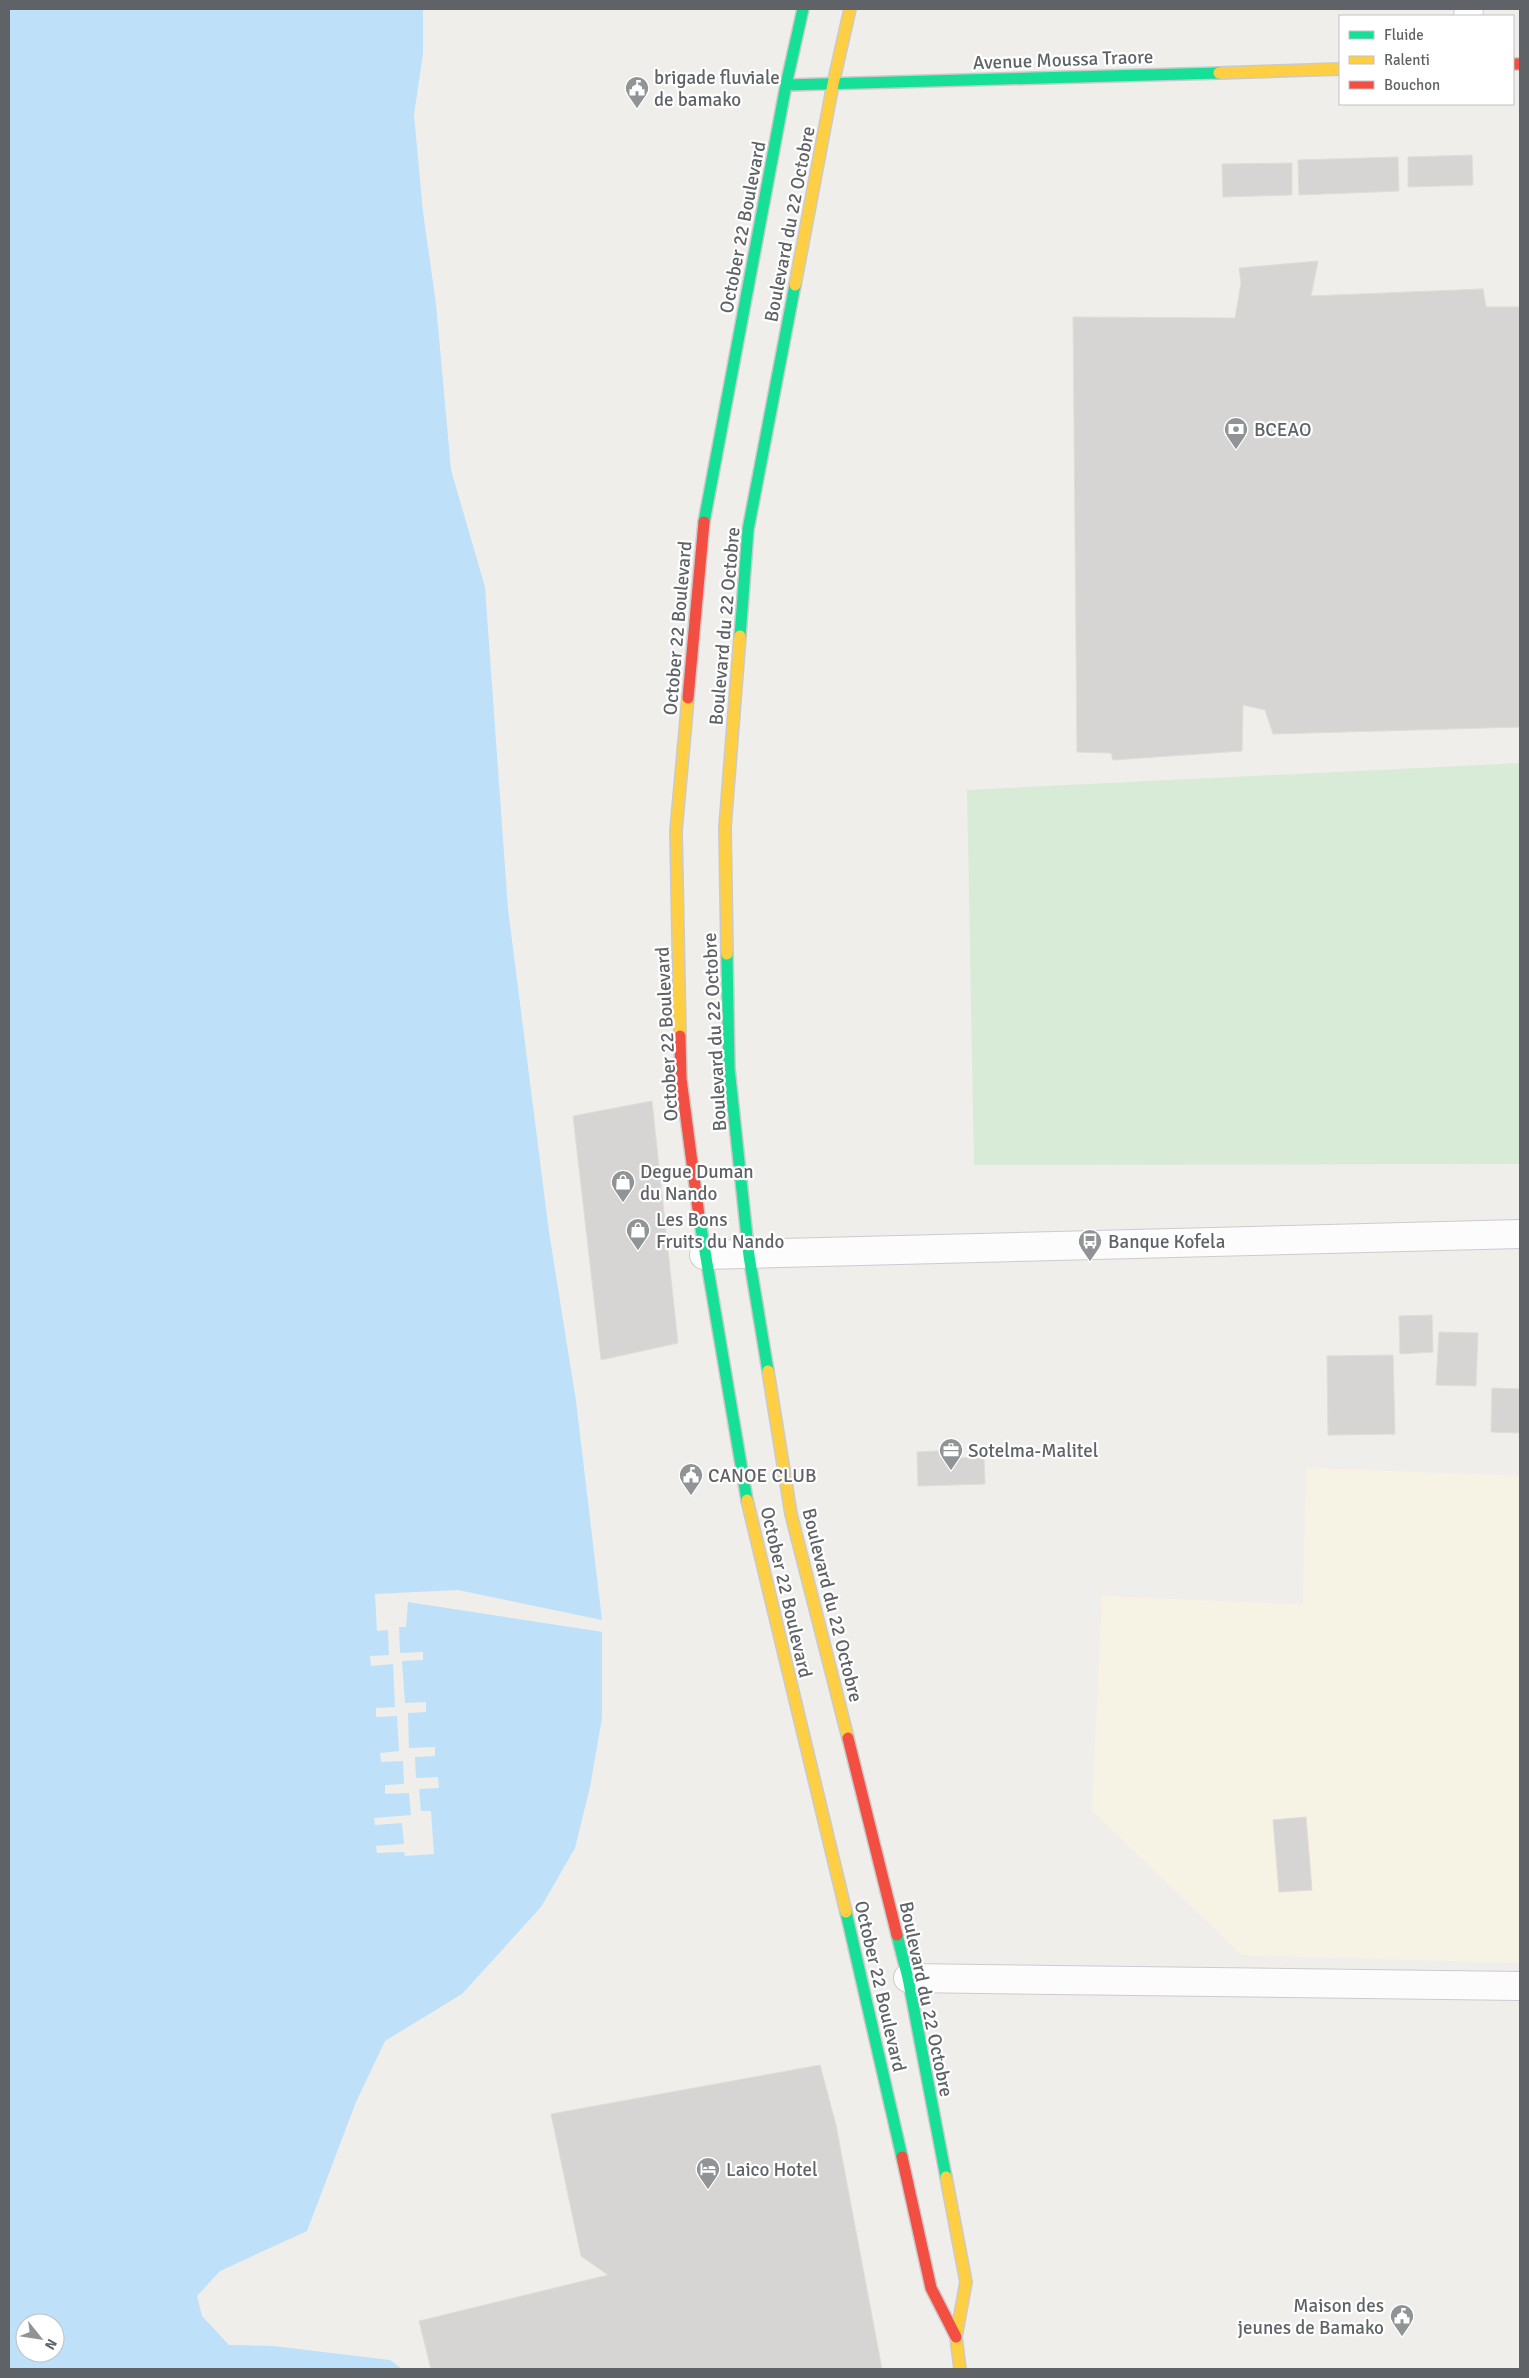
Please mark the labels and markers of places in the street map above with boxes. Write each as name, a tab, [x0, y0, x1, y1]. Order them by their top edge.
place label: brigade fluviale de bamako	[654, 66, 780, 112]
public building icon: brigade fluviale de bamako	[624, 75, 650, 109]
bank icon: BCEAO	[1223, 416, 1249, 450]
place label: BCEAO	[1254, 418, 1311, 442]
place label: Degue Duman du Nando	[640, 1160, 754, 1206]
shop icon: Degue Duman du Nando	[610, 1169, 636, 1203]
place label: Les Bons Fruits du Nando	[656, 1208, 785, 1254]
shop icon: Les Bons Fruits du Nando	[625, 1217, 651, 1251]
bus stop icon: Banque Kofela	[1077, 1228, 1103, 1262]
place label: Banque Kofela	[1108, 1230, 1225, 1254]
office icon: Sotelma-Malitel	[938, 1437, 964, 1471]
place label: Sotelma-Malitel	[968, 1439, 1098, 1463]
public building icon: CANOE CLUB	[678, 1462, 704, 1496]
place label: CANOE CLUB	[708, 1464, 816, 1488]
hotel icon: Laico Hotel	[695, 2156, 721, 2190]
place label: Laico Hotel	[726, 2158, 818, 2182]
place label: Maison des jeunes de Bamako	[1238, 2294, 1384, 2340]
public building icon: Maison des jeunes de Bamako	[1389, 2303, 1415, 2337]

